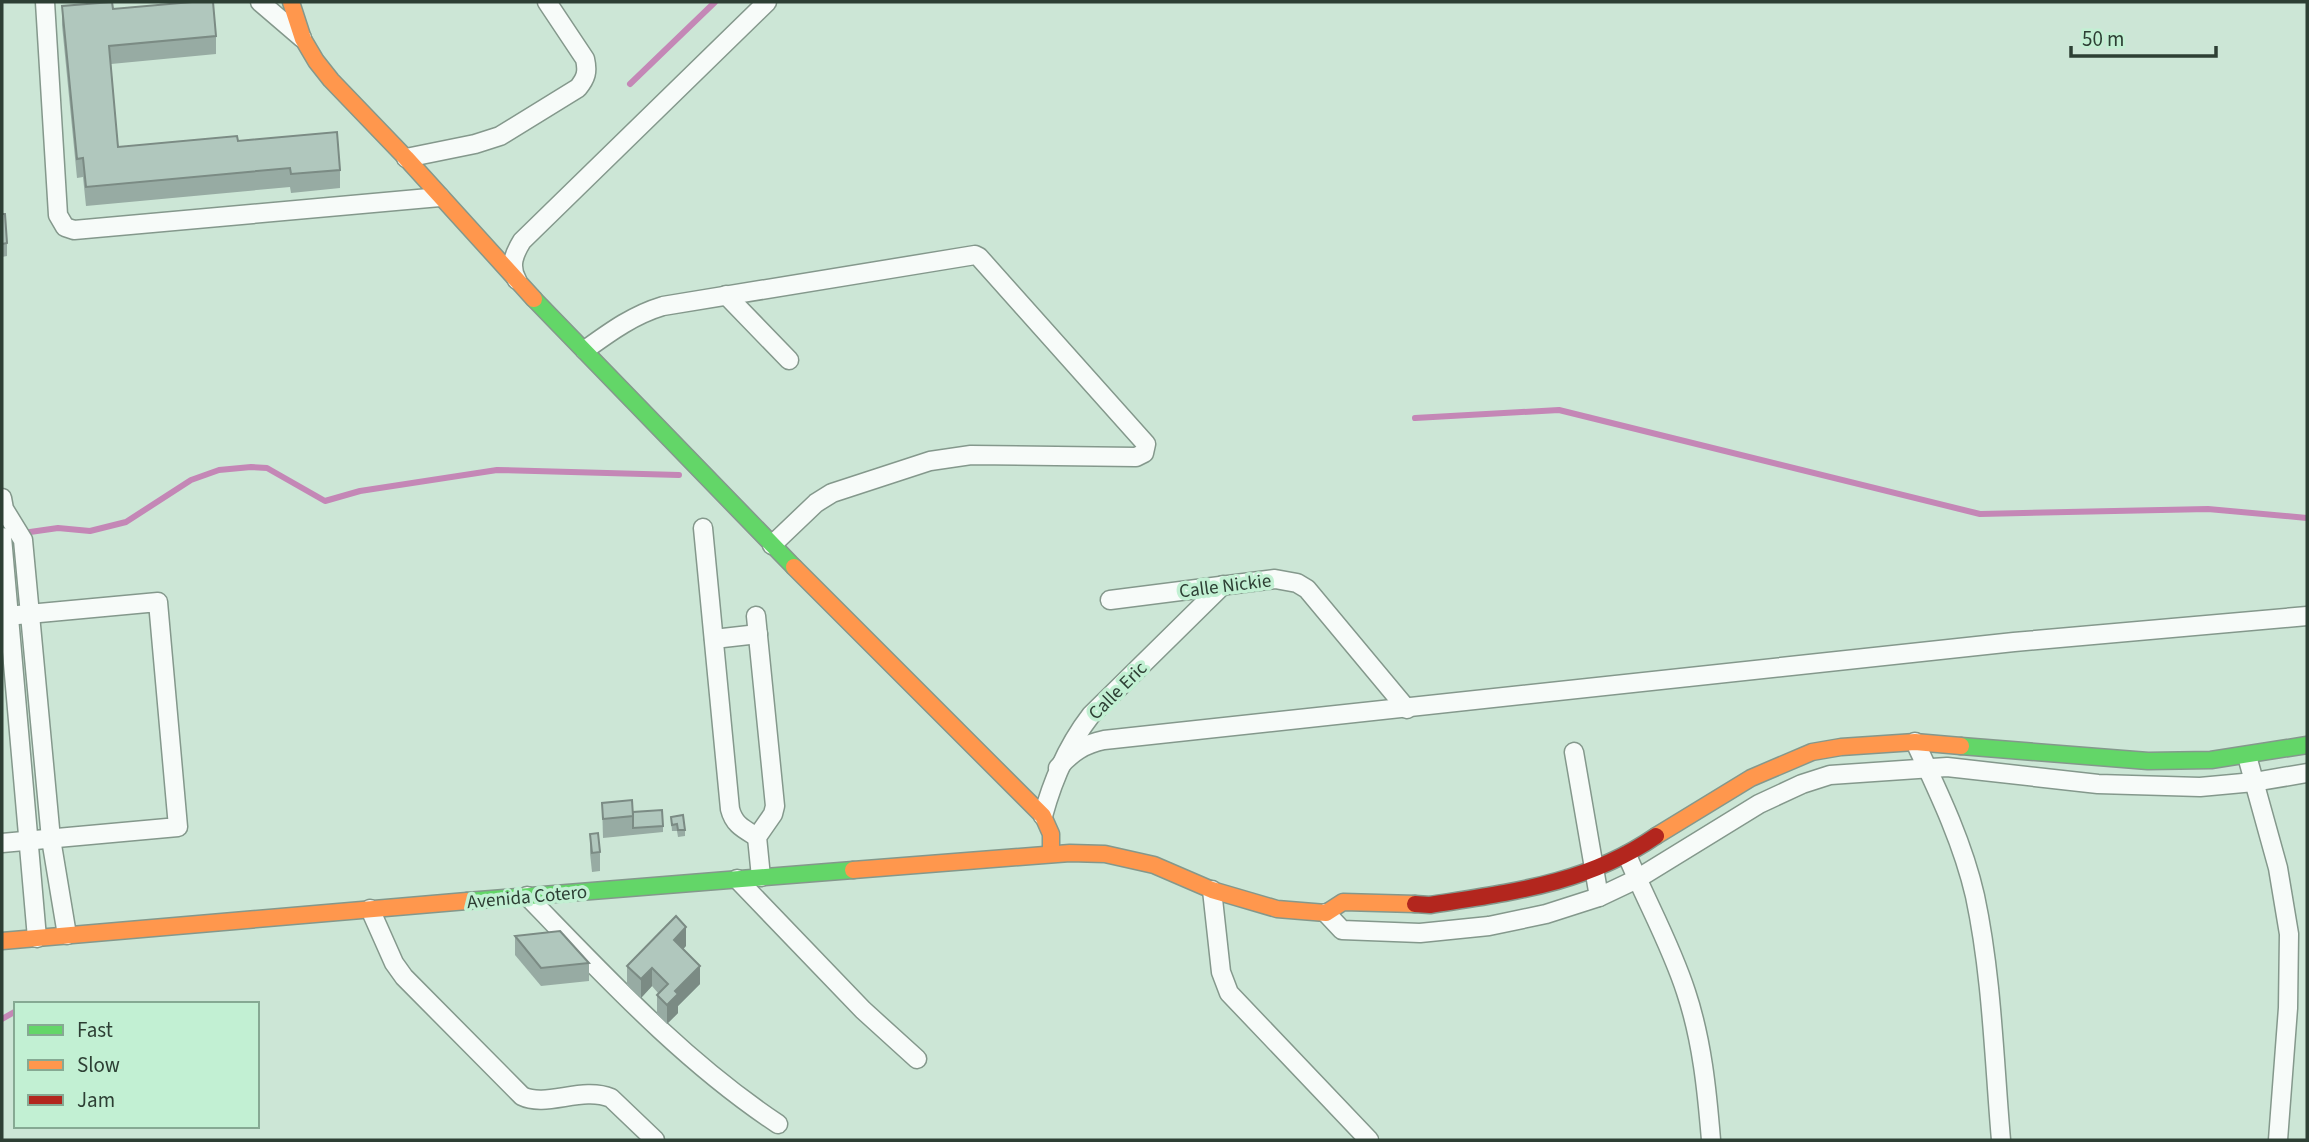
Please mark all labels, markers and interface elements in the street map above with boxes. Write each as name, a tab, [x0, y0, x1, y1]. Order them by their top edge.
scale bar	[2071, 14, 2216, 58]
text: 50 m	[2082, 24, 2124, 54]
street label: Calle Nickie	[1178, 567, 1273, 606]
street label: Calle Eric	[1083, 655, 1154, 727]
street label: Avenida Cotero	[466, 879, 588, 916]
legend	[14, 1002, 259, 1128]
text: Fast	[77, 1015, 113, 1045]
text: Slow	[77, 1050, 120, 1080]
text: Jam	[77, 1085, 115, 1115]

